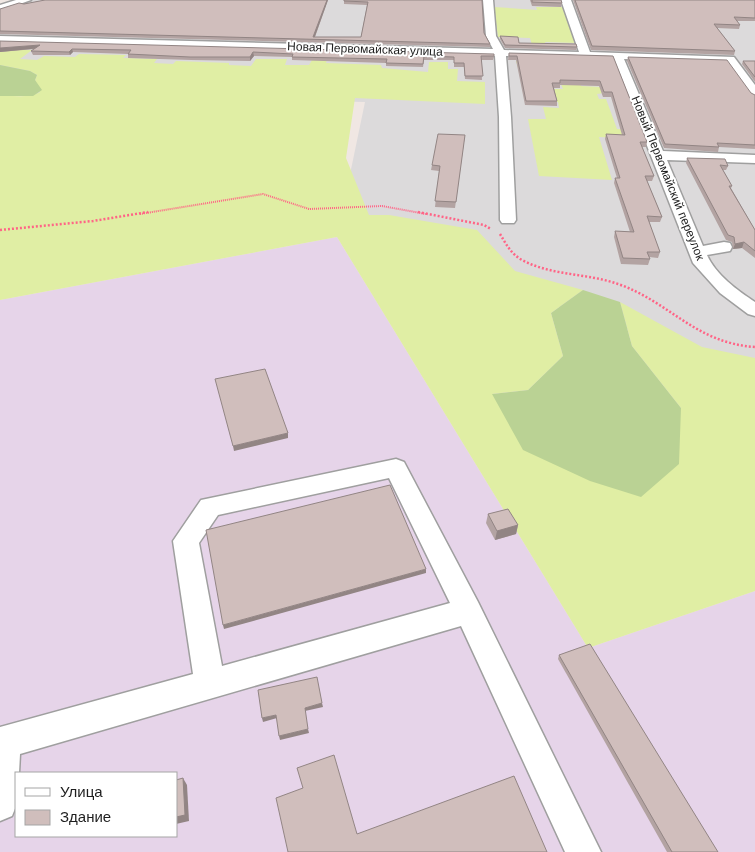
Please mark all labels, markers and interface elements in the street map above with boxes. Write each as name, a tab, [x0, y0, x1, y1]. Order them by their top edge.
street label: Новая Первомайская улица	[287, 39, 443, 59]
street label: Новый Первомайский переулок	[629, 94, 708, 263]
legend	[15, 772, 178, 837]
text: Улица	[60, 783, 103, 800]
text: Здание	[60, 808, 111, 825]

